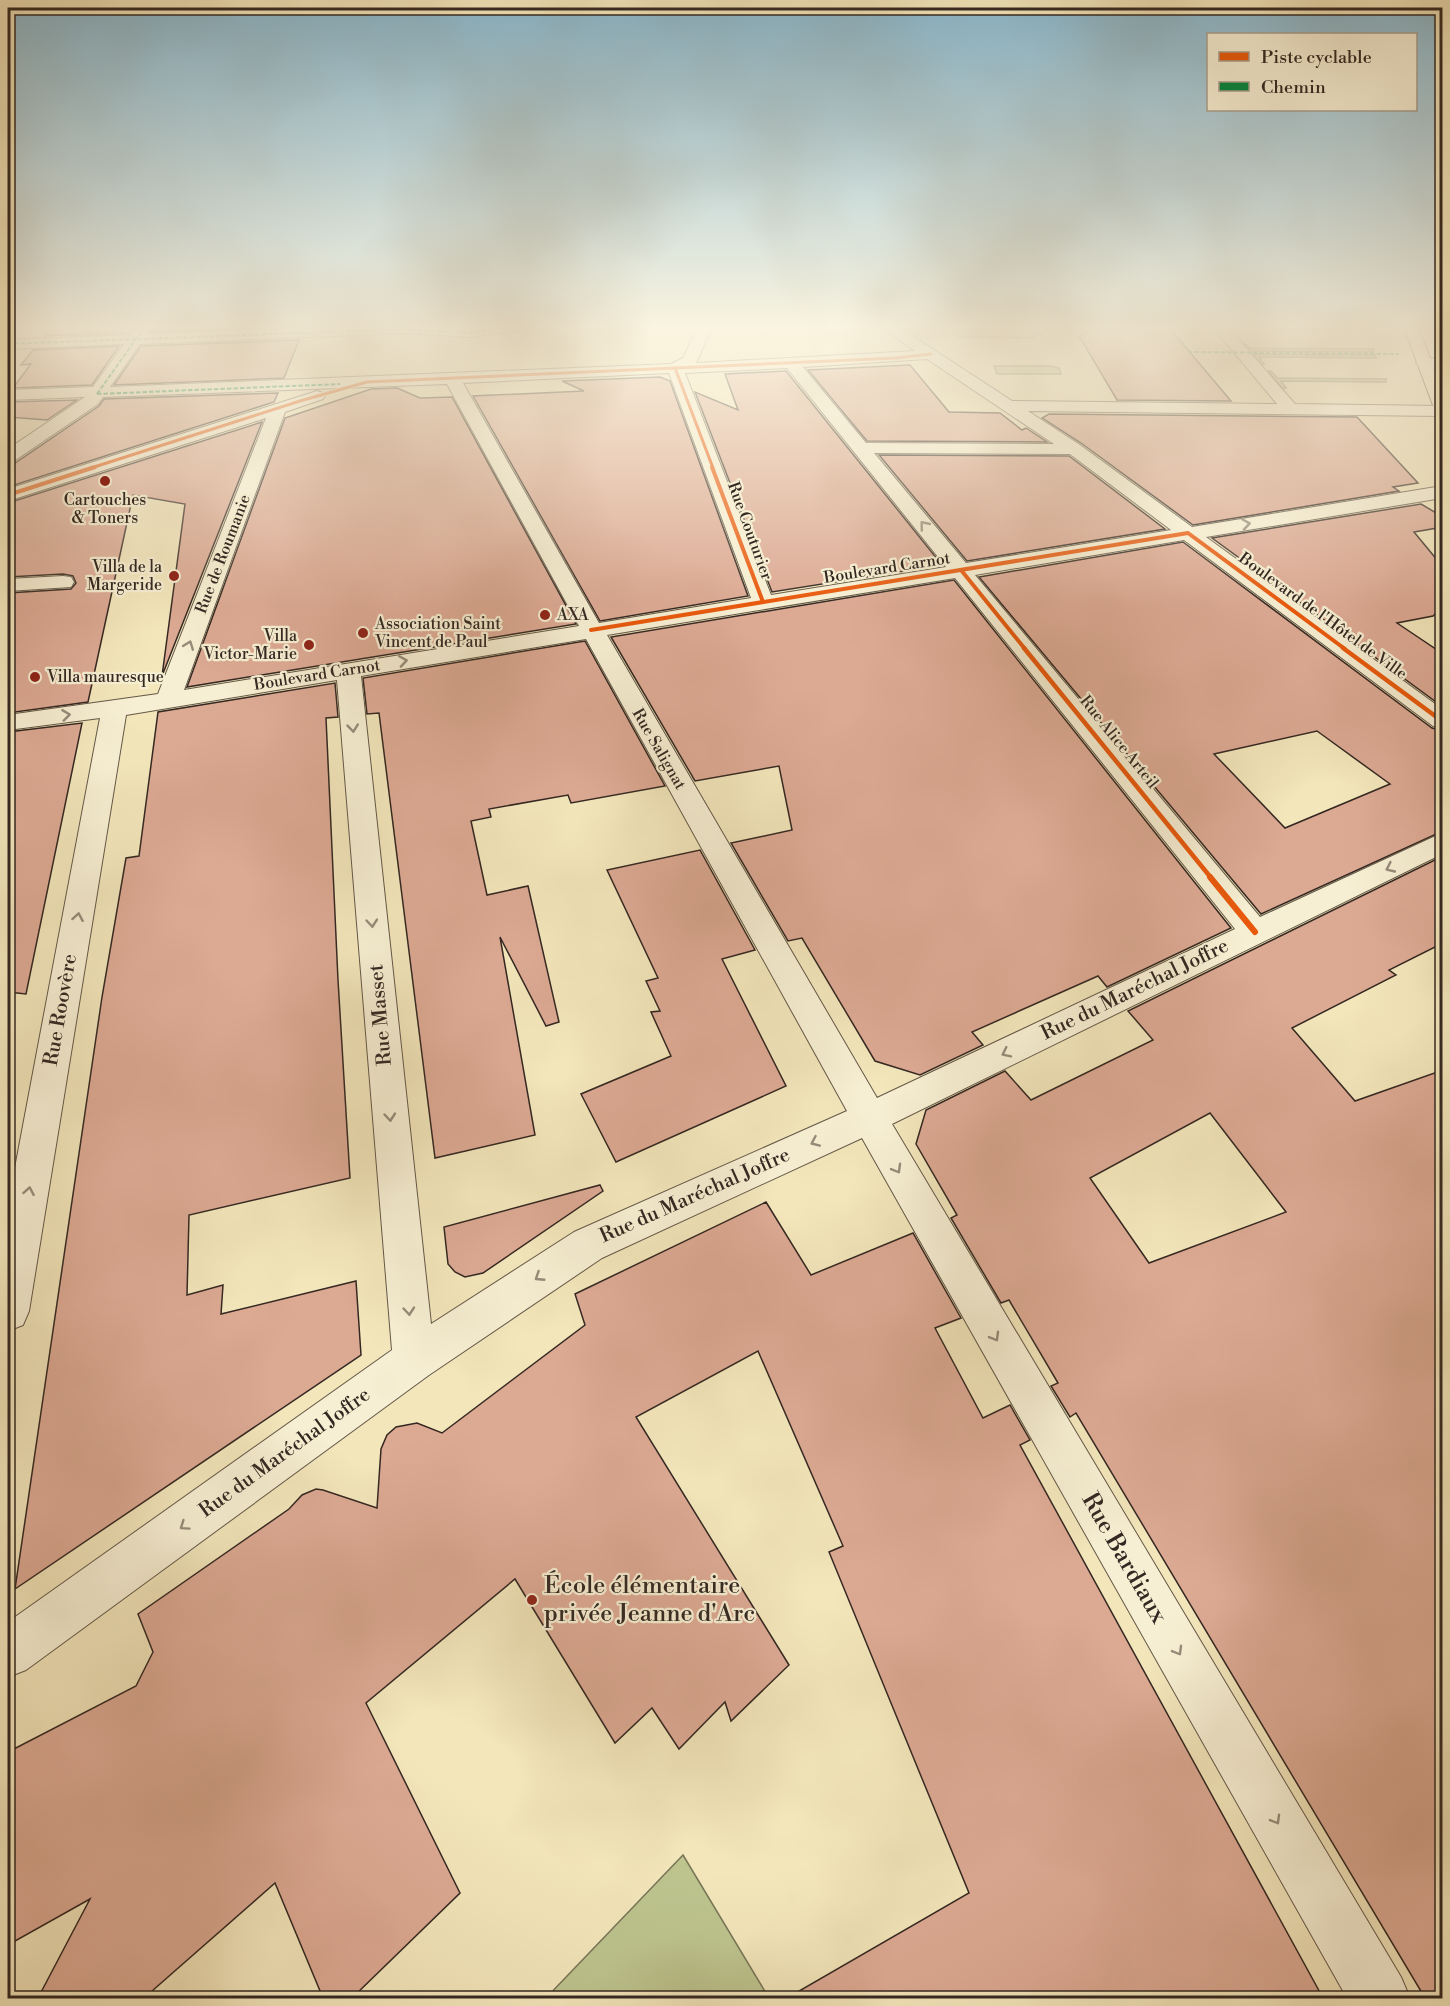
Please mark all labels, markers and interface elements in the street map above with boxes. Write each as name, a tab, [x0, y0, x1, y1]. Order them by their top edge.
legend	[1207, 33, 1417, 111]
text: Piste cyclable	[1261, 46, 1372, 69]
text: Chemin	[1261, 76, 1326, 99]
marker: Cartouches & Toners	[98, 474, 112, 488]
street label: Rue Couturier	[723, 479, 777, 583]
place label: Cartouches & Toners	[64, 490, 146, 528]
street label: Rue de Roumanie	[191, 492, 255, 616]
one-way arrow	[1241, 518, 1250, 530]
one-way arrow	[920, 521, 931, 532]
street label: Boulevard Carnot	[821, 548, 952, 588]
street label: Boulevard de l'Hôtel de Ville	[1234, 548, 1411, 684]
place label: Villa de la Margeride	[87, 557, 163, 595]
marker: Villa de la Margeride	[167, 569, 181, 583]
place label: AXA	[556, 605, 590, 625]
marker: AXA	[538, 608, 552, 622]
place label: Association Saint Vincent de Paul	[374, 614, 501, 652]
place label: Villa Victor-Marie	[202, 626, 298, 664]
marker: Association Saint Vincent de Paul	[356, 626, 370, 640]
marker: Villa Victor-Marie	[302, 638, 316, 652]
one-way arrow	[182, 640, 194, 651]
street label: Boulevard Carnot	[251, 655, 382, 695]
one-way arrow	[398, 655, 408, 668]
place label: Villa mauresque	[46, 667, 164, 687]
marker: Villa mauresque	[28, 670, 42, 684]
street label: Rue Alice Arteil	[1075, 691, 1163, 793]
street label: Rue Salignat	[628, 705, 690, 793]
one-way arrow	[61, 709, 70, 722]
one-way arrow	[346, 724, 359, 733]
one-way arrow	[1385, 861, 1396, 873]
one-way arrow	[71, 912, 83, 921]
one-way arrow	[365, 918, 378, 927]
street label: Rue du Maréchal Joffre	[1037, 934, 1233, 1046]
street label: Rue Roovère	[39, 952, 83, 1068]
street label: Rue Masset	[364, 963, 398, 1067]
one-way arrow	[1001, 1045, 1012, 1057]
one-way arrow	[383, 1112, 396, 1121]
one-way arrow	[810, 1135, 821, 1147]
street label: Rue du Maréchal Joffre	[596, 1143, 794, 1249]
one-way arrow	[890, 1163, 901, 1173]
one-way arrow	[22, 1187, 35, 1197]
one-way arrow	[535, 1269, 545, 1281]
one-way arrow	[402, 1306, 415, 1315]
one-way arrow	[988, 1331, 999, 1341]
street label: Rue du Maréchal Joffre	[194, 1382, 376, 1524]
street label: Rue Bardiaux	[1074, 1487, 1174, 1629]
one-way arrow	[180, 1519, 191, 1530]
place label: École élémentaire privée Jeanne d'Arc	[544, 1570, 755, 1629]
marker: École élémentaire privée Jeanne d'Arc	[525, 1593, 539, 1607]
one-way arrow	[1170, 1645, 1182, 1655]
one-way arrow	[1269, 1814, 1280, 1824]

